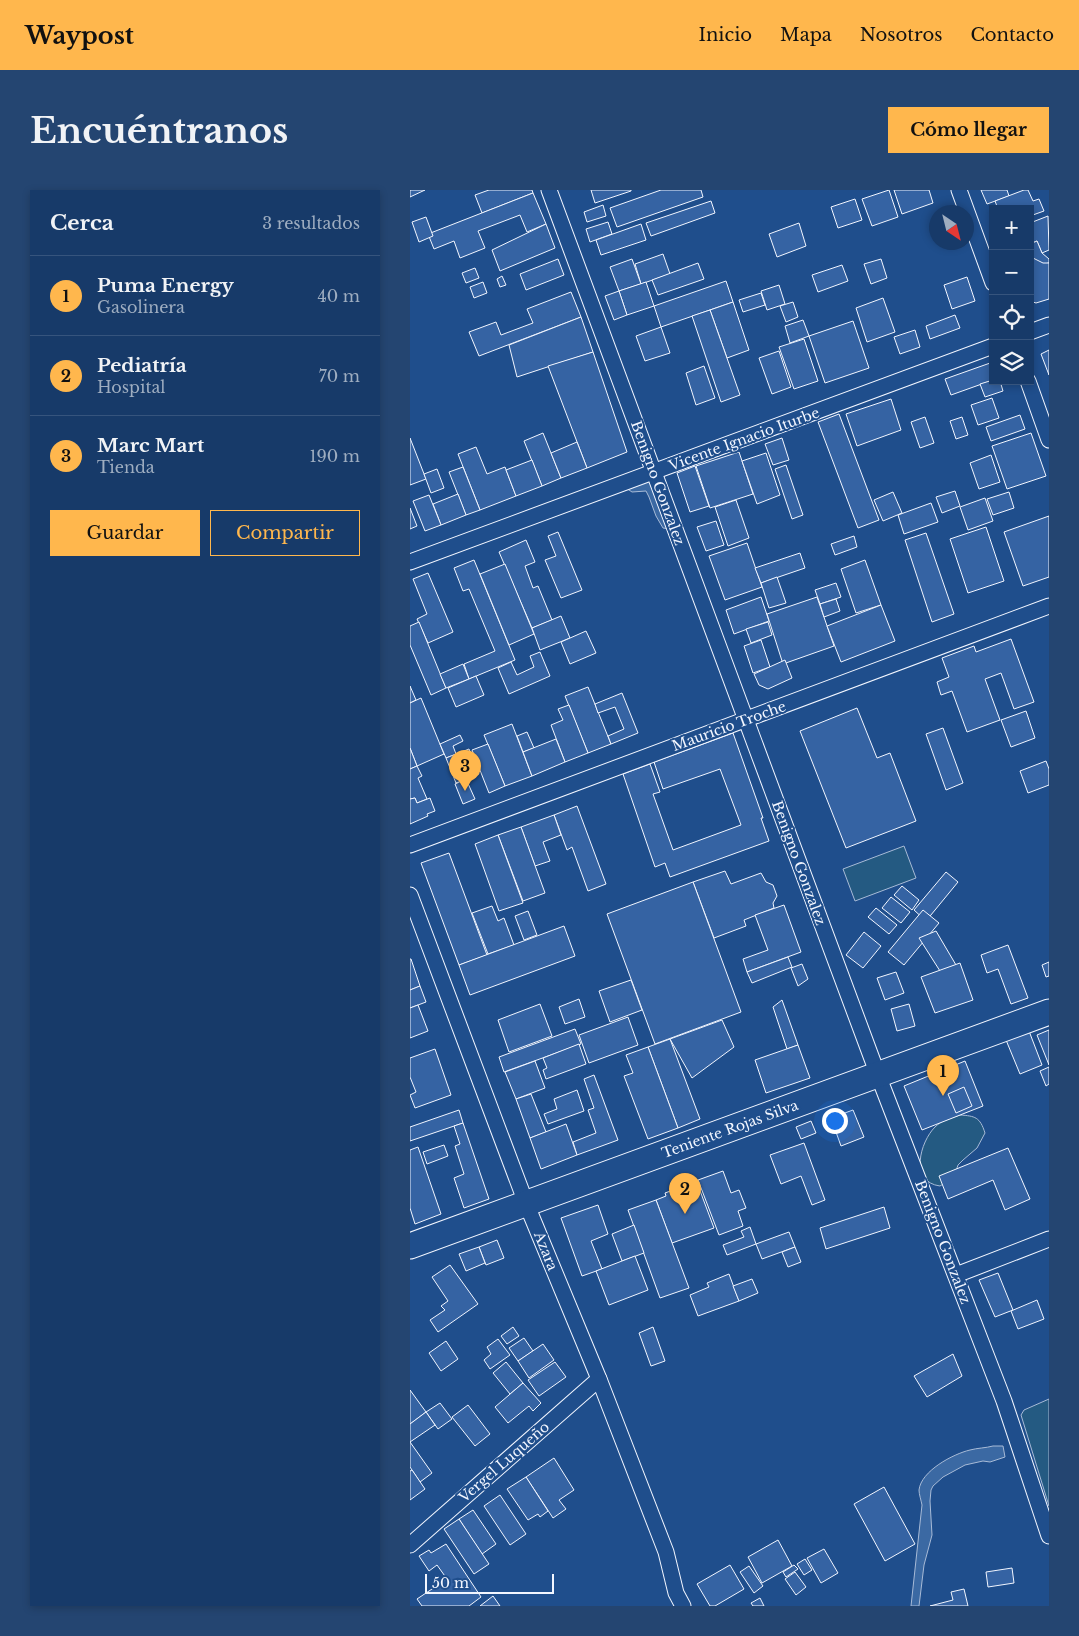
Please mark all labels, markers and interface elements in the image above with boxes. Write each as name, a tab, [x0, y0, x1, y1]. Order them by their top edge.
text: Waypost	[25, 21, 134, 50]
text: Inicio	[698, 24, 752, 46]
text: Mapa	[780, 24, 832, 46]
text: Nosotros	[860, 24, 942, 46]
text: Contacto	[970, 24, 1054, 46]
button: Cómo llegar	[888, 107, 1049, 153]
text: Encuéntranos	[30, 109, 288, 152]
north arrow	[929, 205, 974, 250]
map controls	[989, 205, 1034, 385]
button: +	[989, 205, 1034, 250]
text: Cerca	[50, 210, 114, 236]
text: 3 resultados	[262, 213, 360, 233]
button: −	[989, 250, 1034, 295]
text: Puma Energy	[97, 274, 234, 297]
text: 1	[63, 286, 69, 306]
text: 40 m	[317, 286, 360, 306]
button: locate	[989, 295, 1034, 340]
text: Gasolinera	[97, 297, 185, 317]
button: layers	[989, 340, 1034, 385]
text: Pediatría	[97, 354, 187, 377]
text: 2	[61, 366, 71, 386]
text: 70 m	[319, 366, 360, 386]
text: Hospital	[97, 377, 166, 397]
street label: Vicente Ignacio Iturbe	[665, 403, 822, 475]
street label: Benigno Gonzalez	[627, 418, 689, 548]
text: Marc Mart	[97, 434, 204, 457]
text: 3	[61, 446, 71, 466]
text: 190 m	[309, 446, 360, 466]
text: Tienda	[97, 457, 155, 477]
button: Guardar	[50, 510, 200, 556]
button: Compartir	[210, 510, 360, 556]
street label: Mauricio Troche	[670, 697, 788, 755]
pin: 3	[449, 750, 481, 791]
street label: Benigno Gonzalez	[768, 798, 830, 928]
pin: 1	[927, 1055, 959, 1096]
street label: Teniente Rojas Silva	[659, 1096, 801, 1162]
your location	[822, 1108, 848, 1134]
pin: 2	[669, 1173, 701, 1214]
street label: Benigno Gonzalez	[911, 1177, 975, 1307]
street label: Azara	[530, 1228, 562, 1274]
street label: Vergel Luqueño	[454, 1418, 553, 1507]
scale bar	[425, 1571, 554, 1594]
text: 50 m	[432, 1574, 469, 1592]

